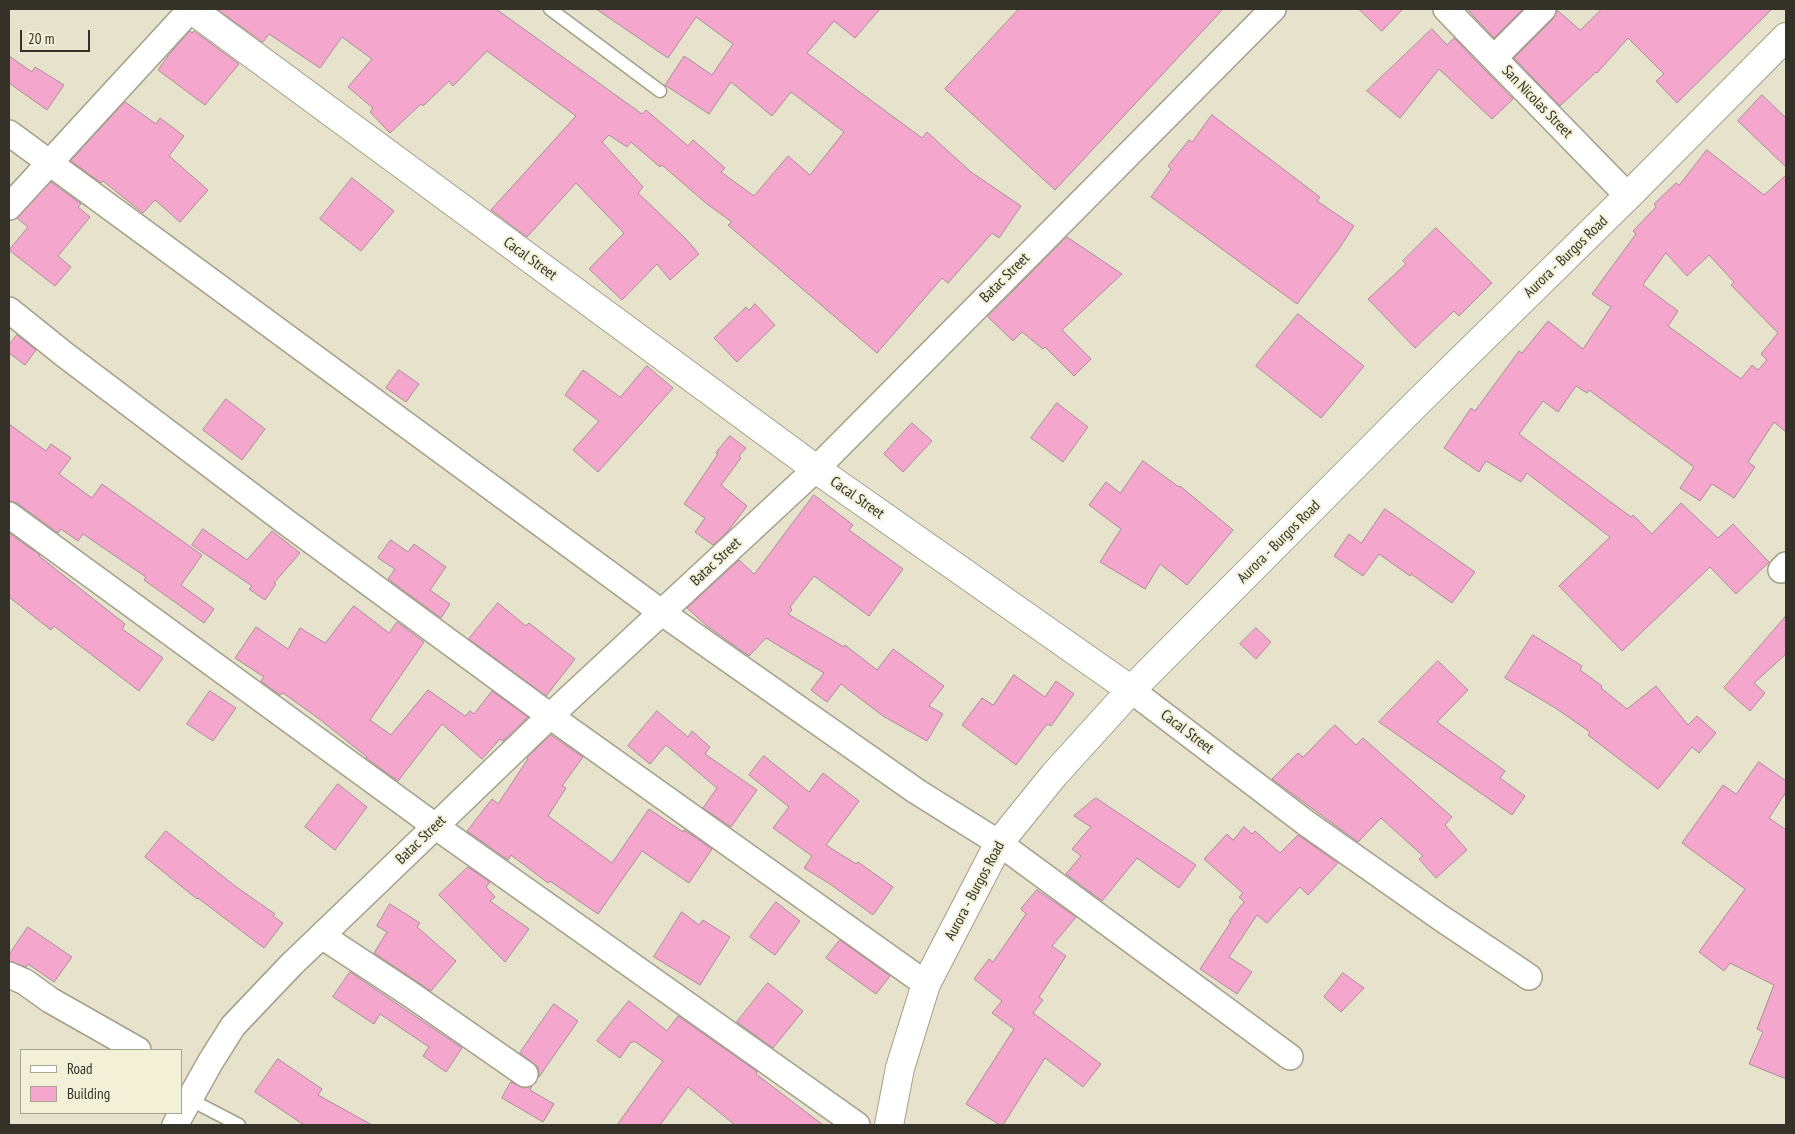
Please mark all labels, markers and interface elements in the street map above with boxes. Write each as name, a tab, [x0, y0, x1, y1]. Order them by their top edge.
scale bar	[22, 20, 92, 52]
text: 20 m	[28, 29, 54, 48]
street label: San Nicolas Street	[1498, 62, 1576, 142]
street label: Aurora - Burgos Road	[1520, 212, 1612, 302]
street label: Cacal Street	[500, 234, 560, 284]
street label: Batac Street	[976, 249, 1034, 307]
street label: Cacal Street	[827, 473, 887, 523]
street label: Aurora - Burgos Road	[1234, 497, 1324, 587]
street label: Batac Street	[687, 534, 745, 590]
street label: Cacal Street	[1157, 706, 1217, 758]
street label: Batac Street	[392, 812, 450, 868]
street label: Aurora - Burgos Road	[941, 838, 1009, 944]
legend	[20, 1049, 182, 1114]
text: Road	[67, 1059, 93, 1078]
text: Building	[67, 1084, 110, 1103]

